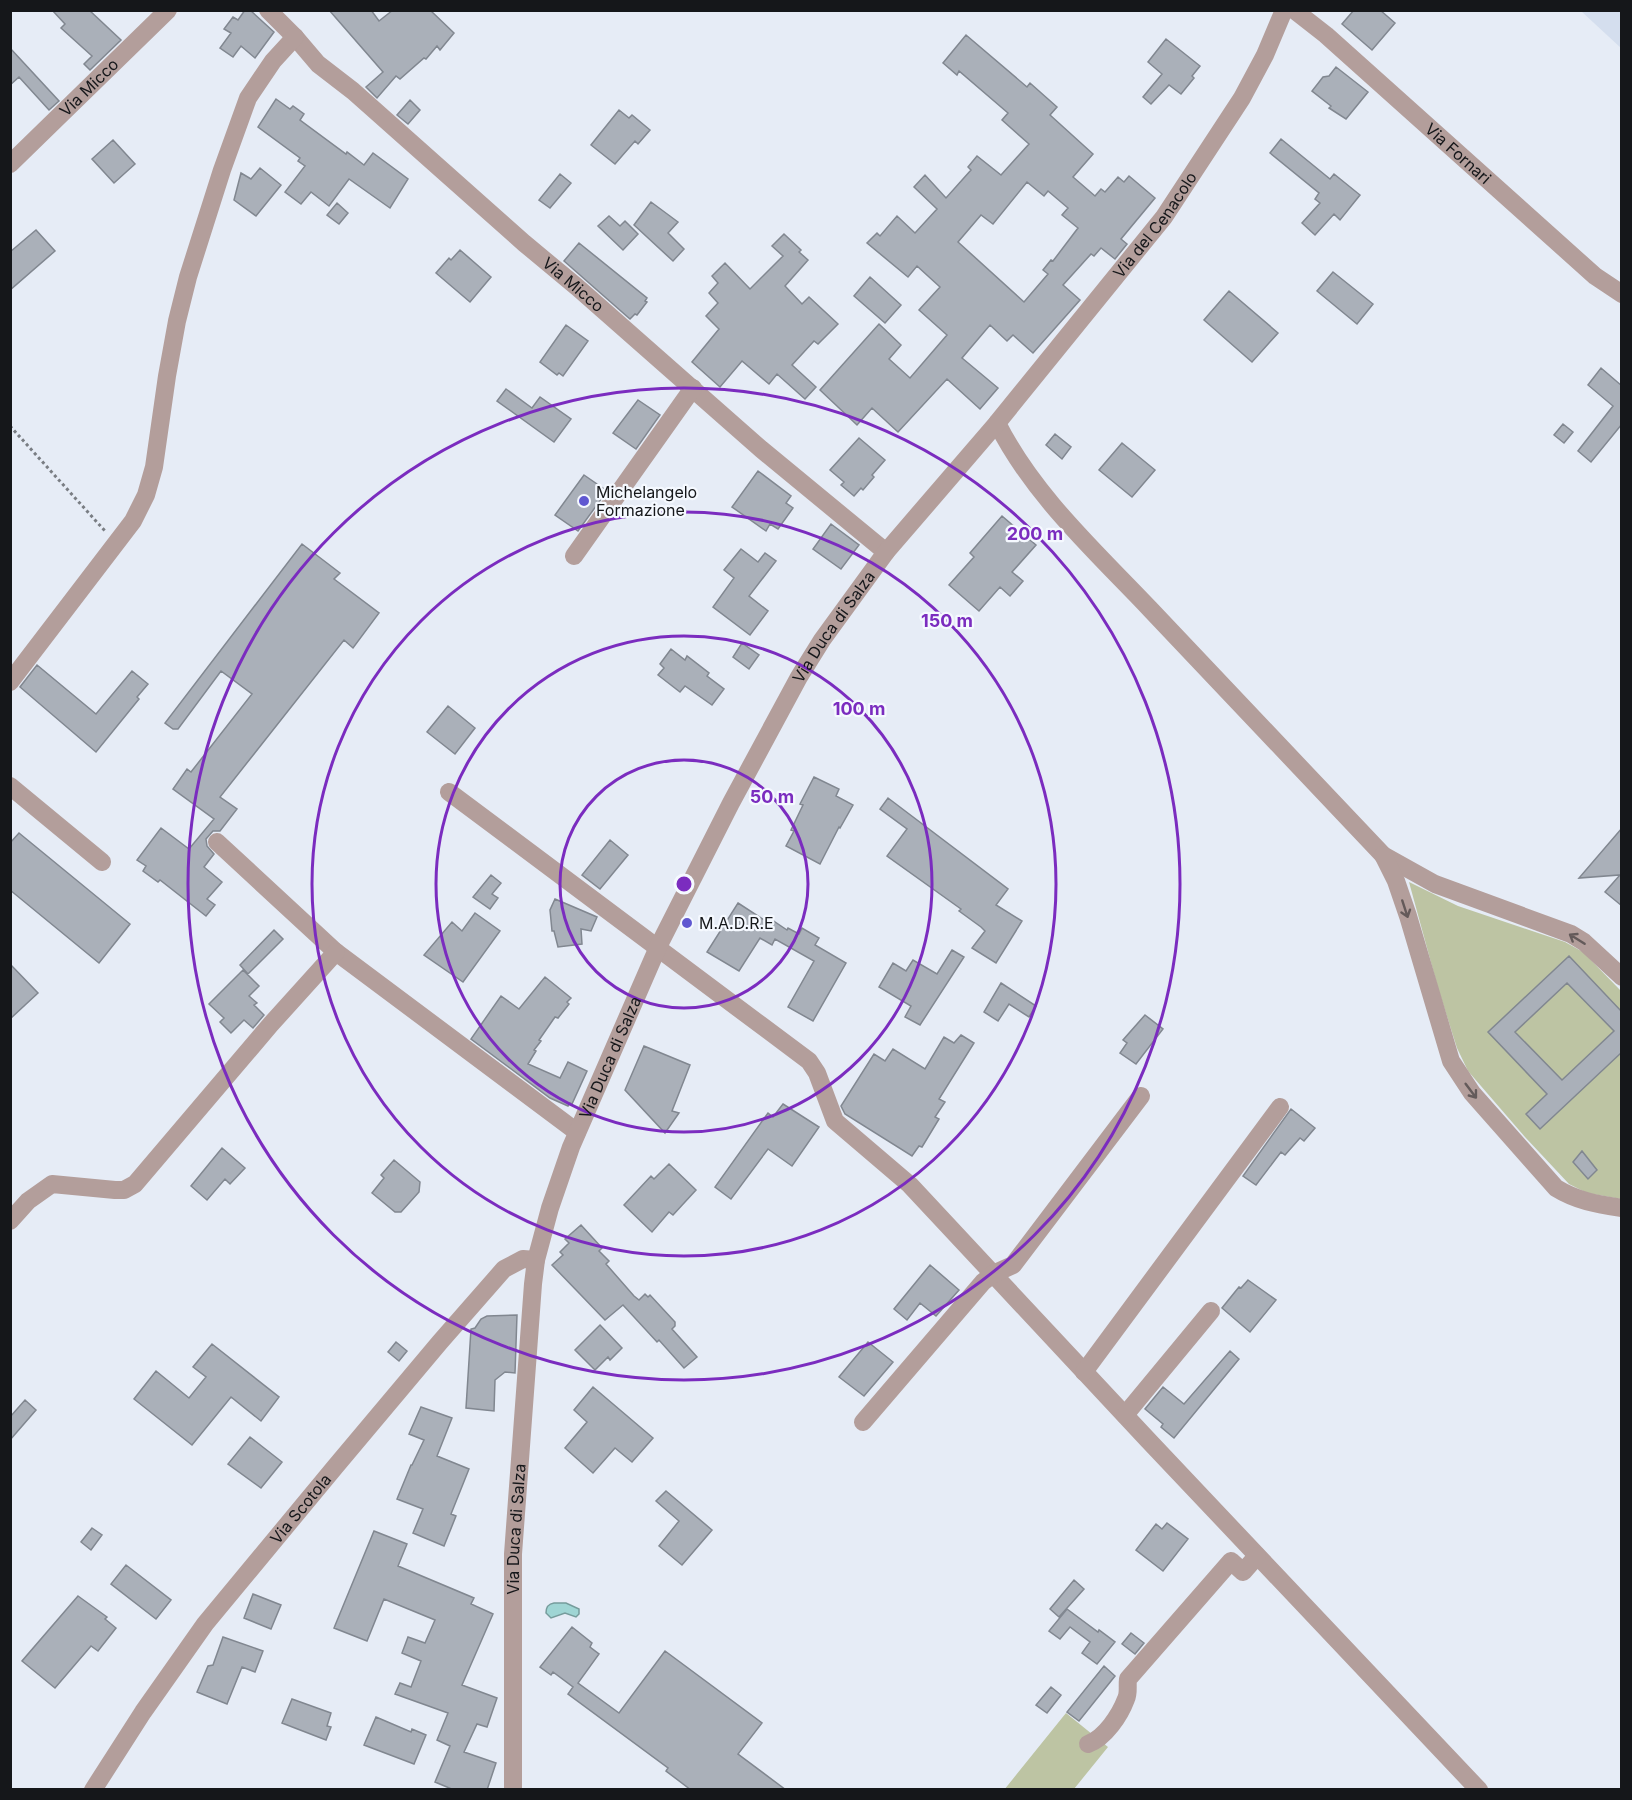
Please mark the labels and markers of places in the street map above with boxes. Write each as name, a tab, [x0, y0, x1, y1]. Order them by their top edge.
place label: Michelangelo Formazione	[596, 482, 697, 520]
marker: Michelangelo Formazione	[577, 494, 591, 508]
centre of rings	[674, 874, 694, 894]
place label: M.A.D.R.E	[699, 913, 774, 933]
marker: M.A.D.R.E	[680, 916, 694, 930]

